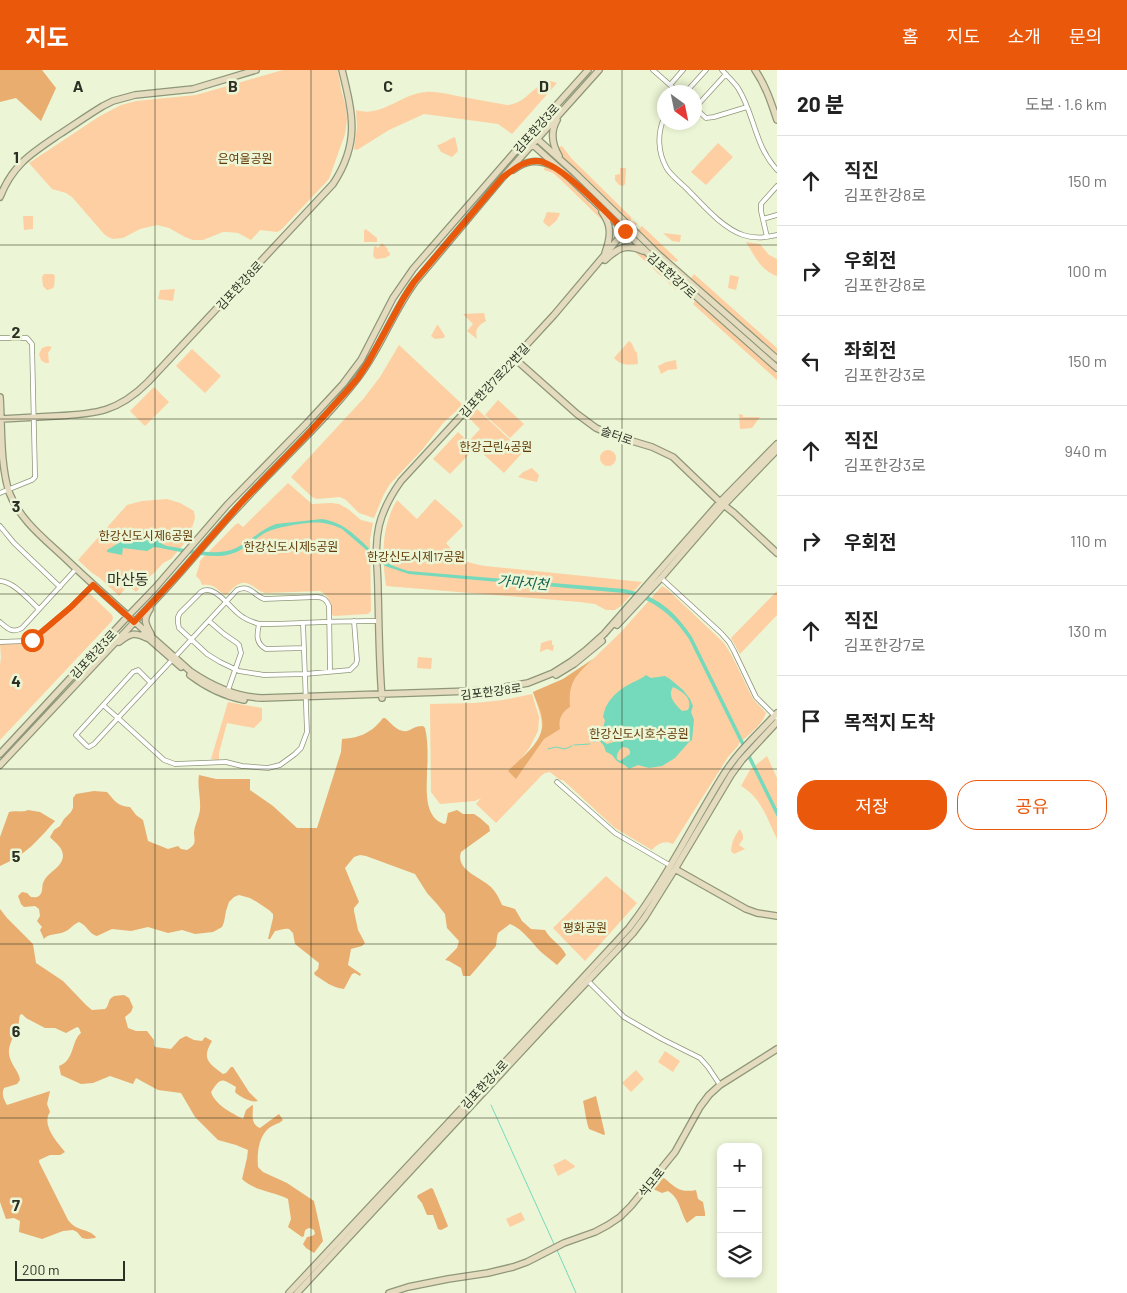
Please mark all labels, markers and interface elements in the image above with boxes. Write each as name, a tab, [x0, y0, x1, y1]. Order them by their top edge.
text: 지도	[25, 22, 69, 51]
text: 홈	[902, 25, 919, 47]
text: 지도	[947, 25, 980, 47]
text: 소개	[1008, 25, 1041, 47]
text: 문의	[1069, 25, 1102, 47]
text: A	[73, 76, 84, 95]
text: B	[228, 76, 238, 95]
text: C	[383, 76, 393, 95]
text: D	[539, 76, 549, 95]
north arrow	[657, 85, 702, 130]
text: 20 분	[797, 91, 844, 116]
text: 도보 · 1.6 km	[1025, 94, 1107, 113]
street label: 김포한강3로	[510, 101, 562, 155]
text: 1	[13, 147, 19, 166]
park label: 은여울공원	[217, 151, 273, 165]
text: 직진	[844, 158, 879, 181]
icon: ahead	[797, 167, 825, 195]
text: 150 m	[1068, 171, 1107, 190]
text: 김포한강8로	[844, 185, 926, 204]
route end	[614, 220, 637, 243]
text: 우회전	[844, 248, 896, 271]
street label: 김포한강7로	[645, 249, 699, 301]
icon: right	[797, 257, 825, 285]
street label: 김포한강8로	[213, 258, 265, 312]
text: 100 m	[1067, 261, 1107, 280]
text: 김포한강8로	[844, 275, 926, 294]
text: 2	[12, 322, 21, 341]
text: 좌회전	[844, 338, 896, 361]
street label: 김포한강7로22번길	[456, 340, 532, 420]
icon: left	[797, 347, 825, 375]
text: 150 m	[1068, 351, 1107, 370]
text: 김포한강3로	[844, 365, 926, 384]
street label: 솔터로	[599, 423, 635, 447]
text: 직진	[844, 428, 879, 451]
icon: ahead	[797, 437, 825, 465]
park label: 한강근린4공원	[460, 439, 532, 453]
text: 940 m	[1064, 441, 1107, 460]
text: 김포한강3로	[844, 455, 926, 474]
text: 3	[12, 496, 20, 515]
icon: right	[797, 527, 825, 555]
park label: 한강신도시제6공원	[99, 528, 193, 542]
text: 우회전	[844, 530, 896, 553]
text: 110 m	[1070, 531, 1107, 550]
park label: 한강신도시제5공원	[244, 539, 338, 553]
park label: 한강신도시제17공원	[367, 549, 465, 563]
district label: 마산동	[107, 570, 149, 588]
water label: 가마지천	[497, 571, 551, 593]
text: 직진	[844, 608, 879, 631]
icon: ahead	[797, 617, 825, 645]
text: 130 m	[1068, 621, 1107, 640]
street label: 김포한강3로	[67, 627, 119, 681]
route start	[21, 629, 44, 652]
text: 김포한강7로	[844, 635, 925, 654]
text: 4	[11, 671, 21, 690]
street label: 김포한강8로	[460, 680, 522, 702]
icon: arrive	[797, 707, 825, 735]
text: 목적지 도착	[844, 710, 935, 733]
park label: 한강신도시호수공원	[589, 726, 689, 740]
button: 저장	[797, 780, 947, 830]
button: 공유	[957, 780, 1107, 830]
text: 5	[12, 846, 21, 865]
park label: 평화공원	[563, 920, 607, 934]
text: 6	[12, 1021, 21, 1040]
street label: 김포한강4로	[458, 1057, 510, 1111]
map controls	[717, 1143, 762, 1278]
button: +	[717, 1143, 762, 1188]
street label: 석모로	[635, 1165, 667, 1199]
button: −	[717, 1188, 762, 1233]
text: 7	[12, 1195, 20, 1214]
button: layers	[717, 1233, 762, 1278]
scale bar	[15, 1258, 125, 1281]
text: 200 m	[22, 1261, 60, 1278]

